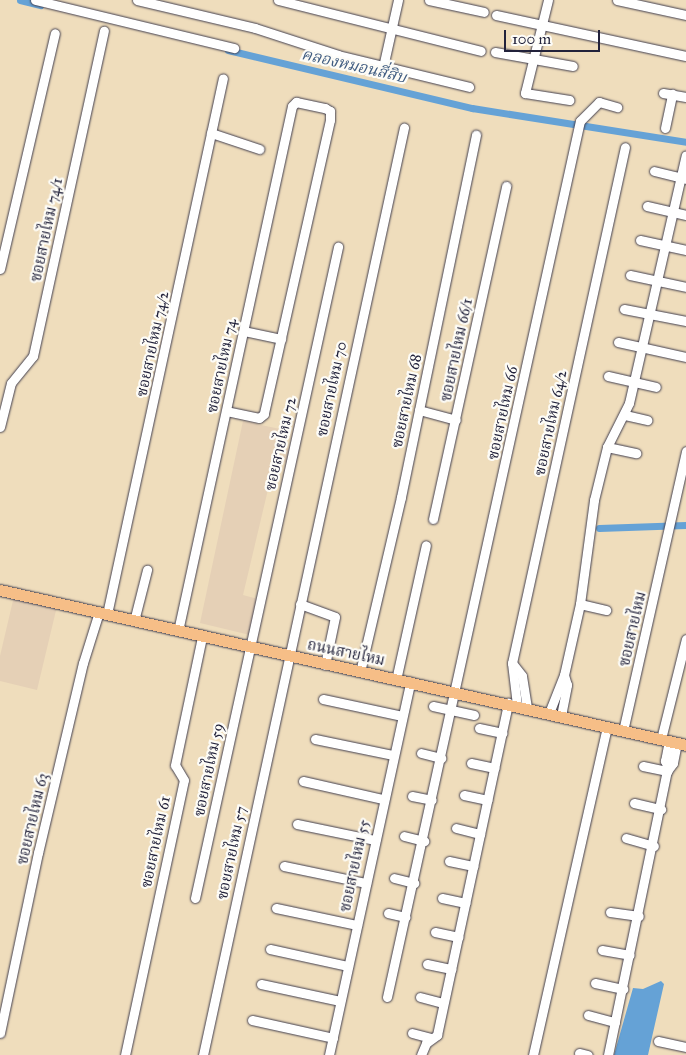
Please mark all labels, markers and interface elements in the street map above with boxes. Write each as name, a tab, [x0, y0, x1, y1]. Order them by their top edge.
scale bar	[506, 20, 602, 52]
text: 100 m	[512, 30, 551, 48]
water label: คลองหมอนสี่สิบ	[300, 45, 408, 87]
street label: ซอยสายไหม 74/1	[27, 176, 67, 284]
street label: ซอยสายไหม 74/2	[133, 290, 173, 398]
street label: ซอยสายไหม 66/1	[437, 297, 477, 403]
street label: ซอยสายไหม 74	[203, 317, 241, 415]
street label: ซอยสายไหม 70	[313, 340, 351, 438]
street label: ซอยสายไหม 68	[388, 352, 426, 450]
street label: ซอยสายไหม 66	[484, 365, 522, 461]
street label: ซอยสายไหม 64/2	[531, 369, 571, 477]
street label: ซอยสายไหม 72	[262, 396, 300, 492]
street label: ซอยสายไหม	[616, 590, 650, 668]
street label: ถนนสายไหม	[306, 636, 386, 670]
street label: ซอยสายไหม 59	[190, 722, 228, 818]
street label: ซอยสายไหม 63	[14, 771, 52, 867]
street label: ซอยสายไหม 61	[137, 794, 175, 890]
street label: ซอยสายไหม 57	[213, 805, 251, 901]
street label: ซอยสายไหม 55	[336, 818, 374, 914]

